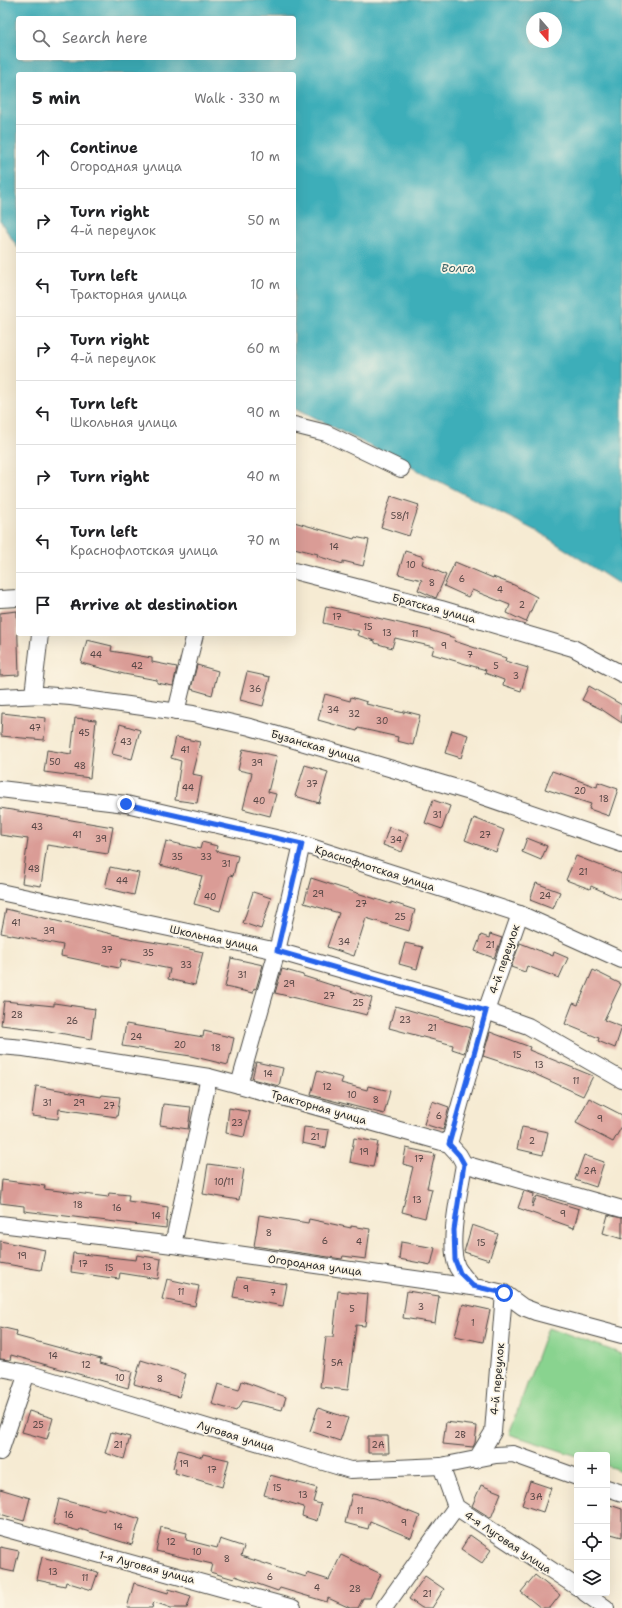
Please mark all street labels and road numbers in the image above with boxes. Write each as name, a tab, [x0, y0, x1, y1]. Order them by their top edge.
street label: Братская улица	[391, 590, 477, 627]
street label: Бузанская улица	[269, 726, 363, 767]
street label: Краснофлотская улица	[313, 842, 437, 895]
street label: Школьная улица	[168, 922, 260, 955]
street label: 4-й переулок	[486, 922, 523, 996]
street label: Тракторная улица	[269, 1087, 369, 1128]
street label: Огородная улица	[267, 1251, 363, 1280]
street label: 4-й переулок	[487, 1342, 508, 1416]
street label: Луговая улица	[195, 1418, 277, 1455]
street label: 4-я Луговая улица	[461, 1508, 554, 1577]
street label: 1-я Луговая улица	[97, 1547, 197, 1588]

